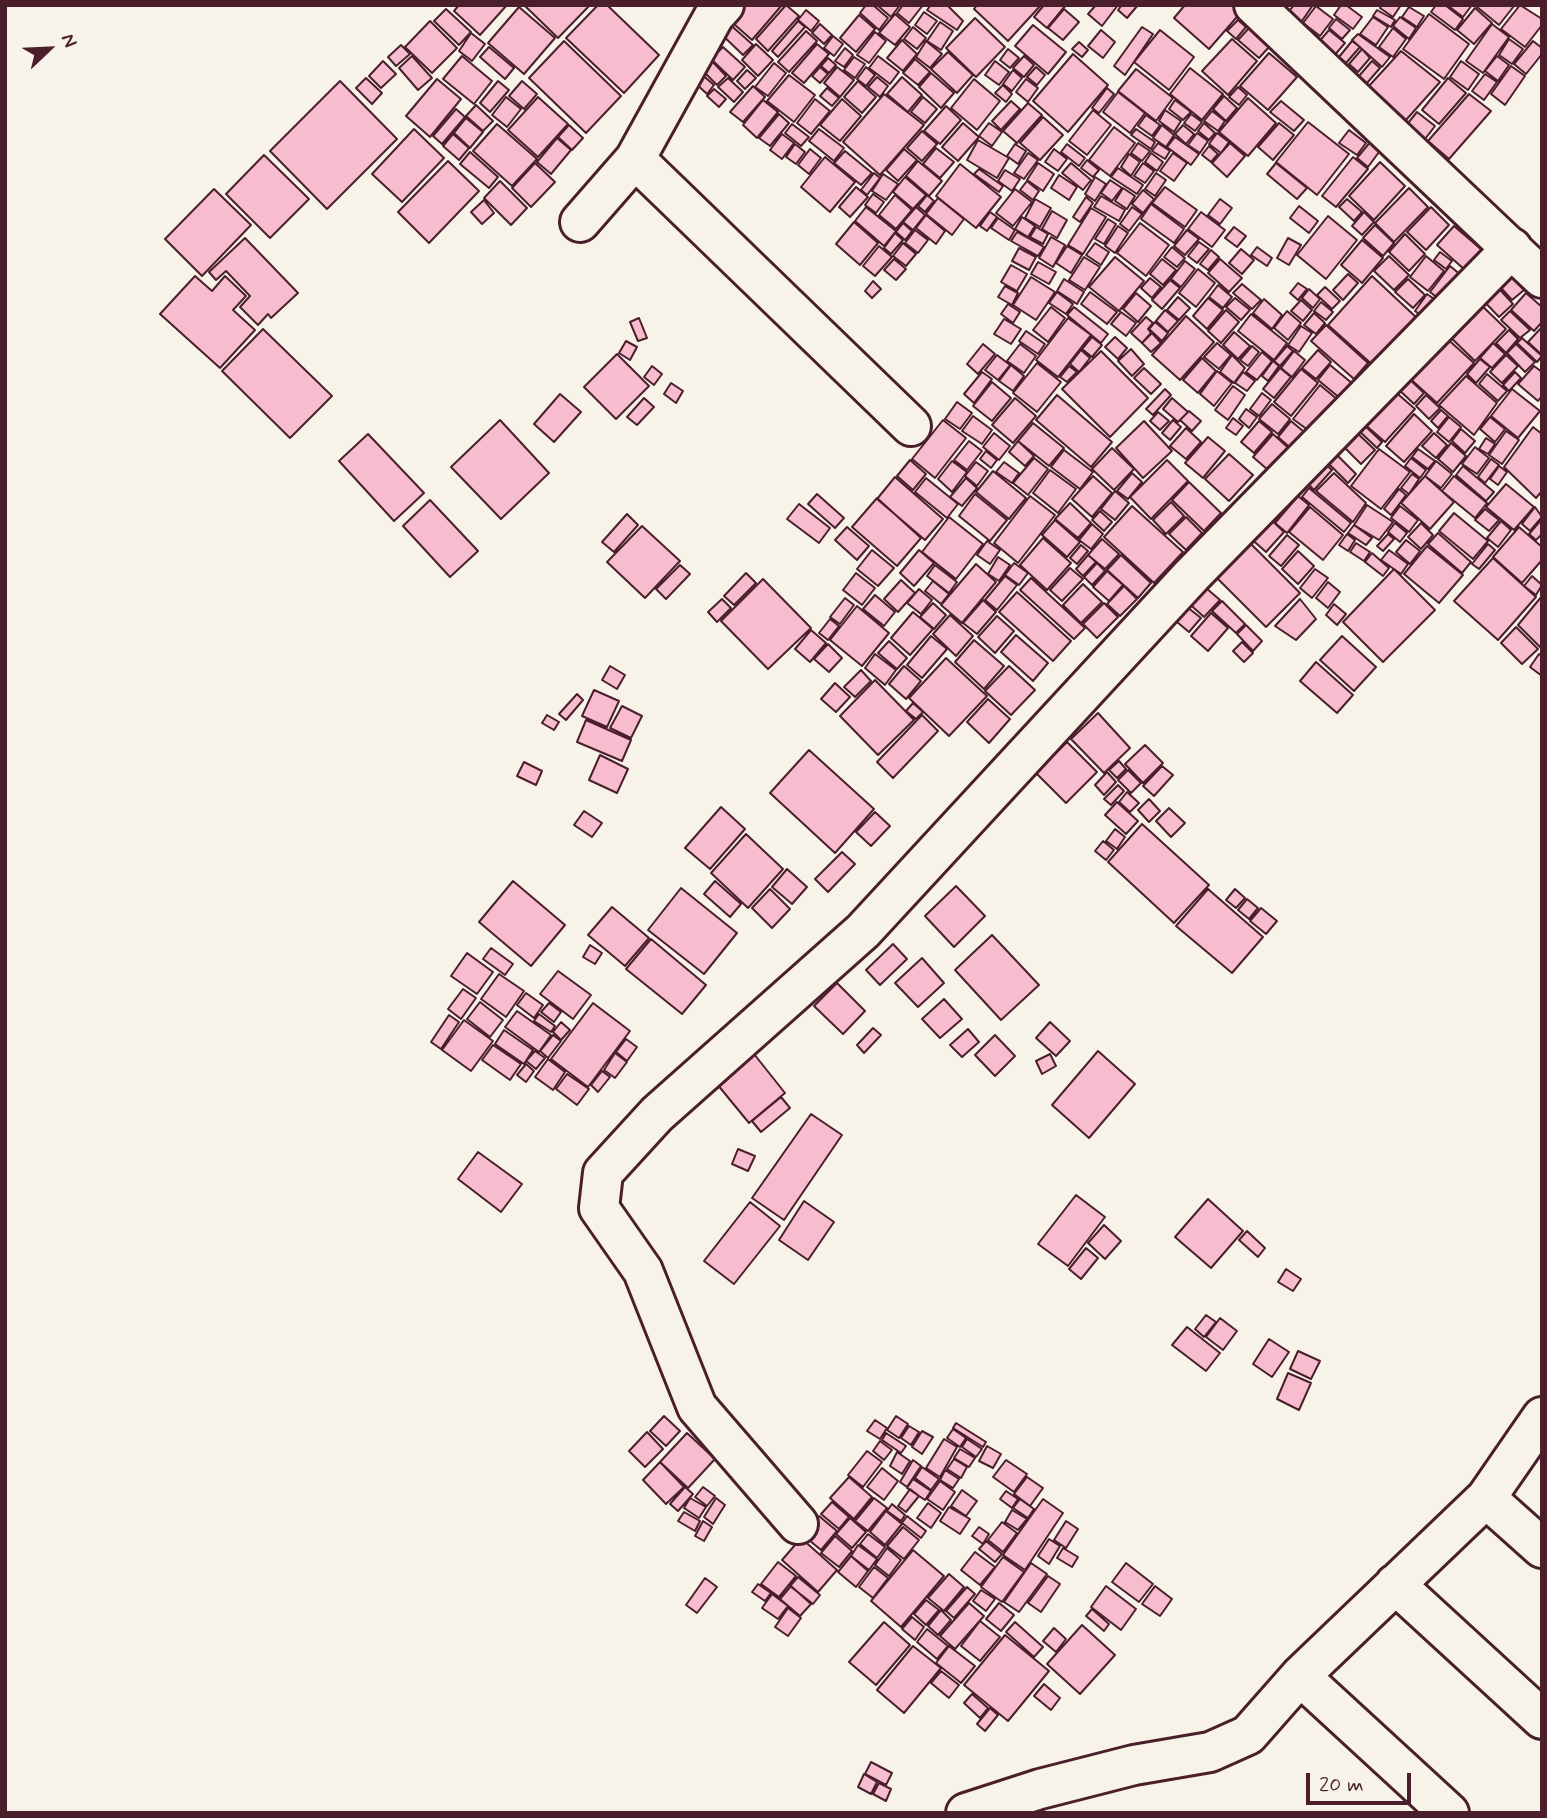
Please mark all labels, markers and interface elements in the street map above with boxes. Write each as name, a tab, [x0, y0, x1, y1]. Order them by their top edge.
north arrow	[14, 14, 84, 84]
text: N	[55, 30, 83, 51]
scale bar	[1309, 1758, 1414, 1802]
text: 20 m	[1319, 1771, 1364, 1799]

